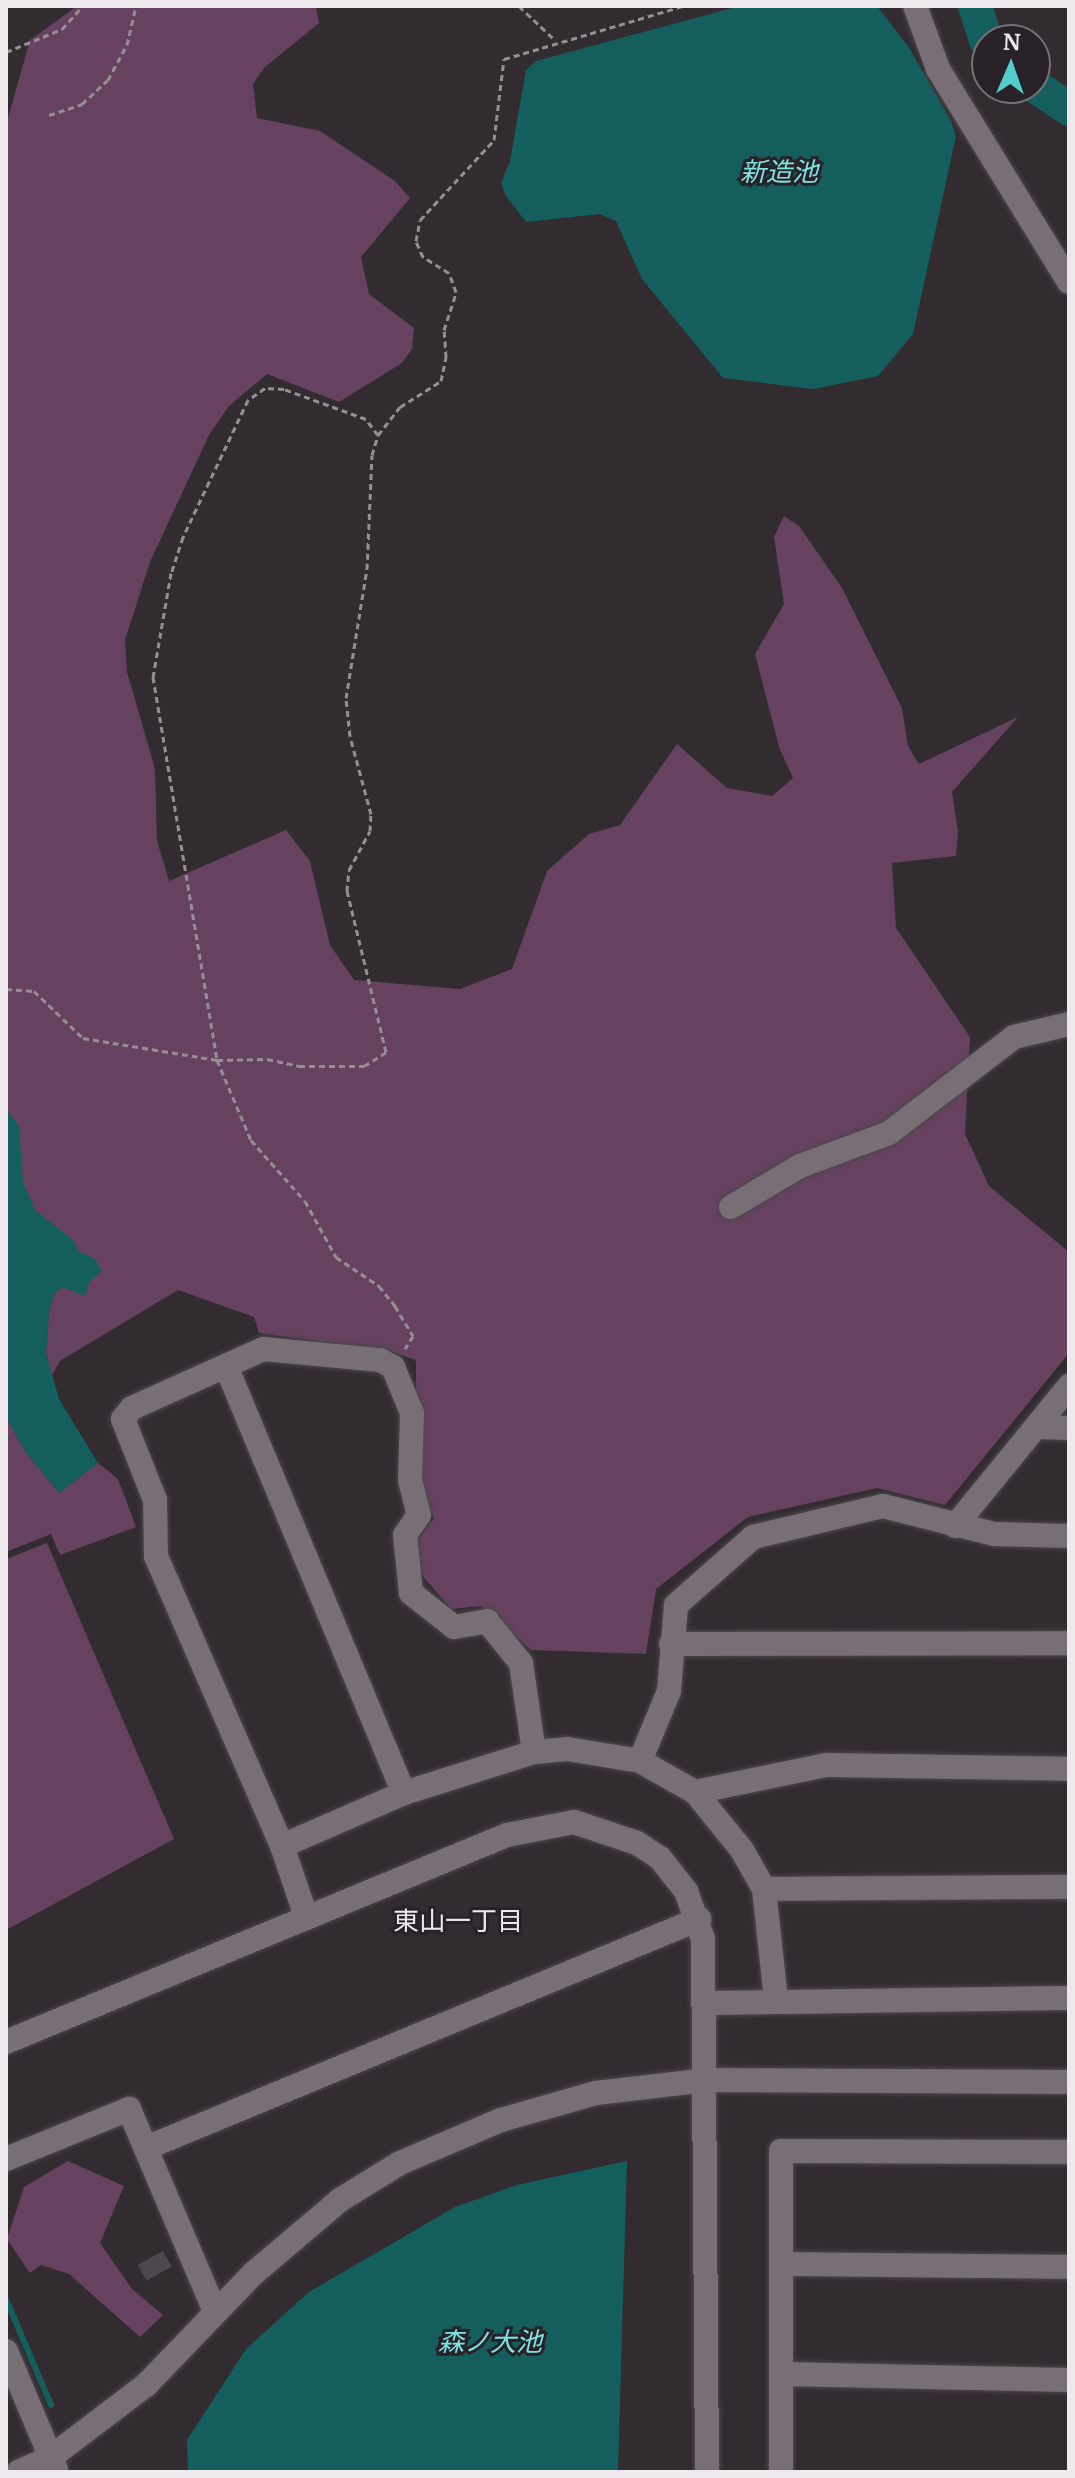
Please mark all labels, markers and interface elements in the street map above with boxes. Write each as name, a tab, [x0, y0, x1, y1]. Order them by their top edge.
north arrow	[971, 24, 1051, 104]
text: N	[1003, 28, 1021, 56]
water label: 新造池	[740, 156, 818, 188]
district label: 東山一丁目	[393, 1905, 523, 1937]
water label: 森ノ大池	[438, 2326, 542, 2358]

